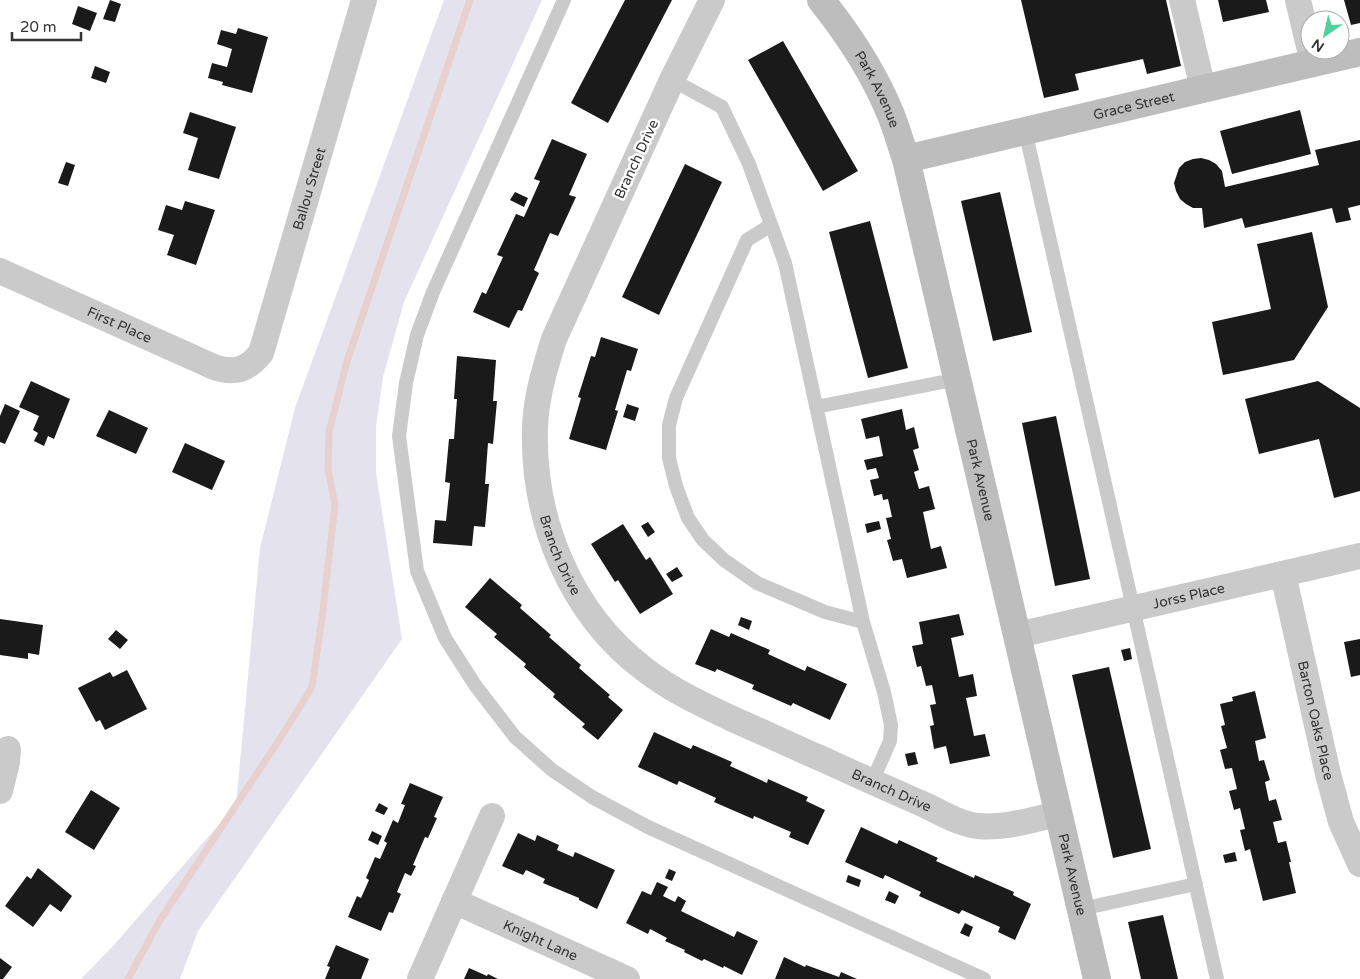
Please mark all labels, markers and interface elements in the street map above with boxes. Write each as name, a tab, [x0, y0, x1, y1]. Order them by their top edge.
scale bar	[12, 10, 81, 42]
north arrow	[1300, 10, 1350, 60]
text: 20 m	[20, 18, 57, 36]
text: N	[1309, 35, 1327, 56]
street label: Park Avenue	[851, 48, 903, 130]
street label: Grace Street	[1092, 88, 1177, 124]
street label: Branch Drive	[611, 117, 662, 202]
street label: Ballou Street	[289, 145, 330, 232]
street label: First Place	[84, 303, 154, 347]
street label: Park Avenue	[962, 437, 998, 523]
street label: Branch Drive	[536, 513, 584, 598]
street label: Jorss Place	[1151, 580, 1226, 613]
street label: Barton Oaks Place	[1294, 659, 1337, 782]
street label: Branch Drive	[849, 766, 934, 816]
street label: Park Avenue	[1054, 832, 1090, 917]
street label: Knight Lane	[500, 916, 580, 965]

